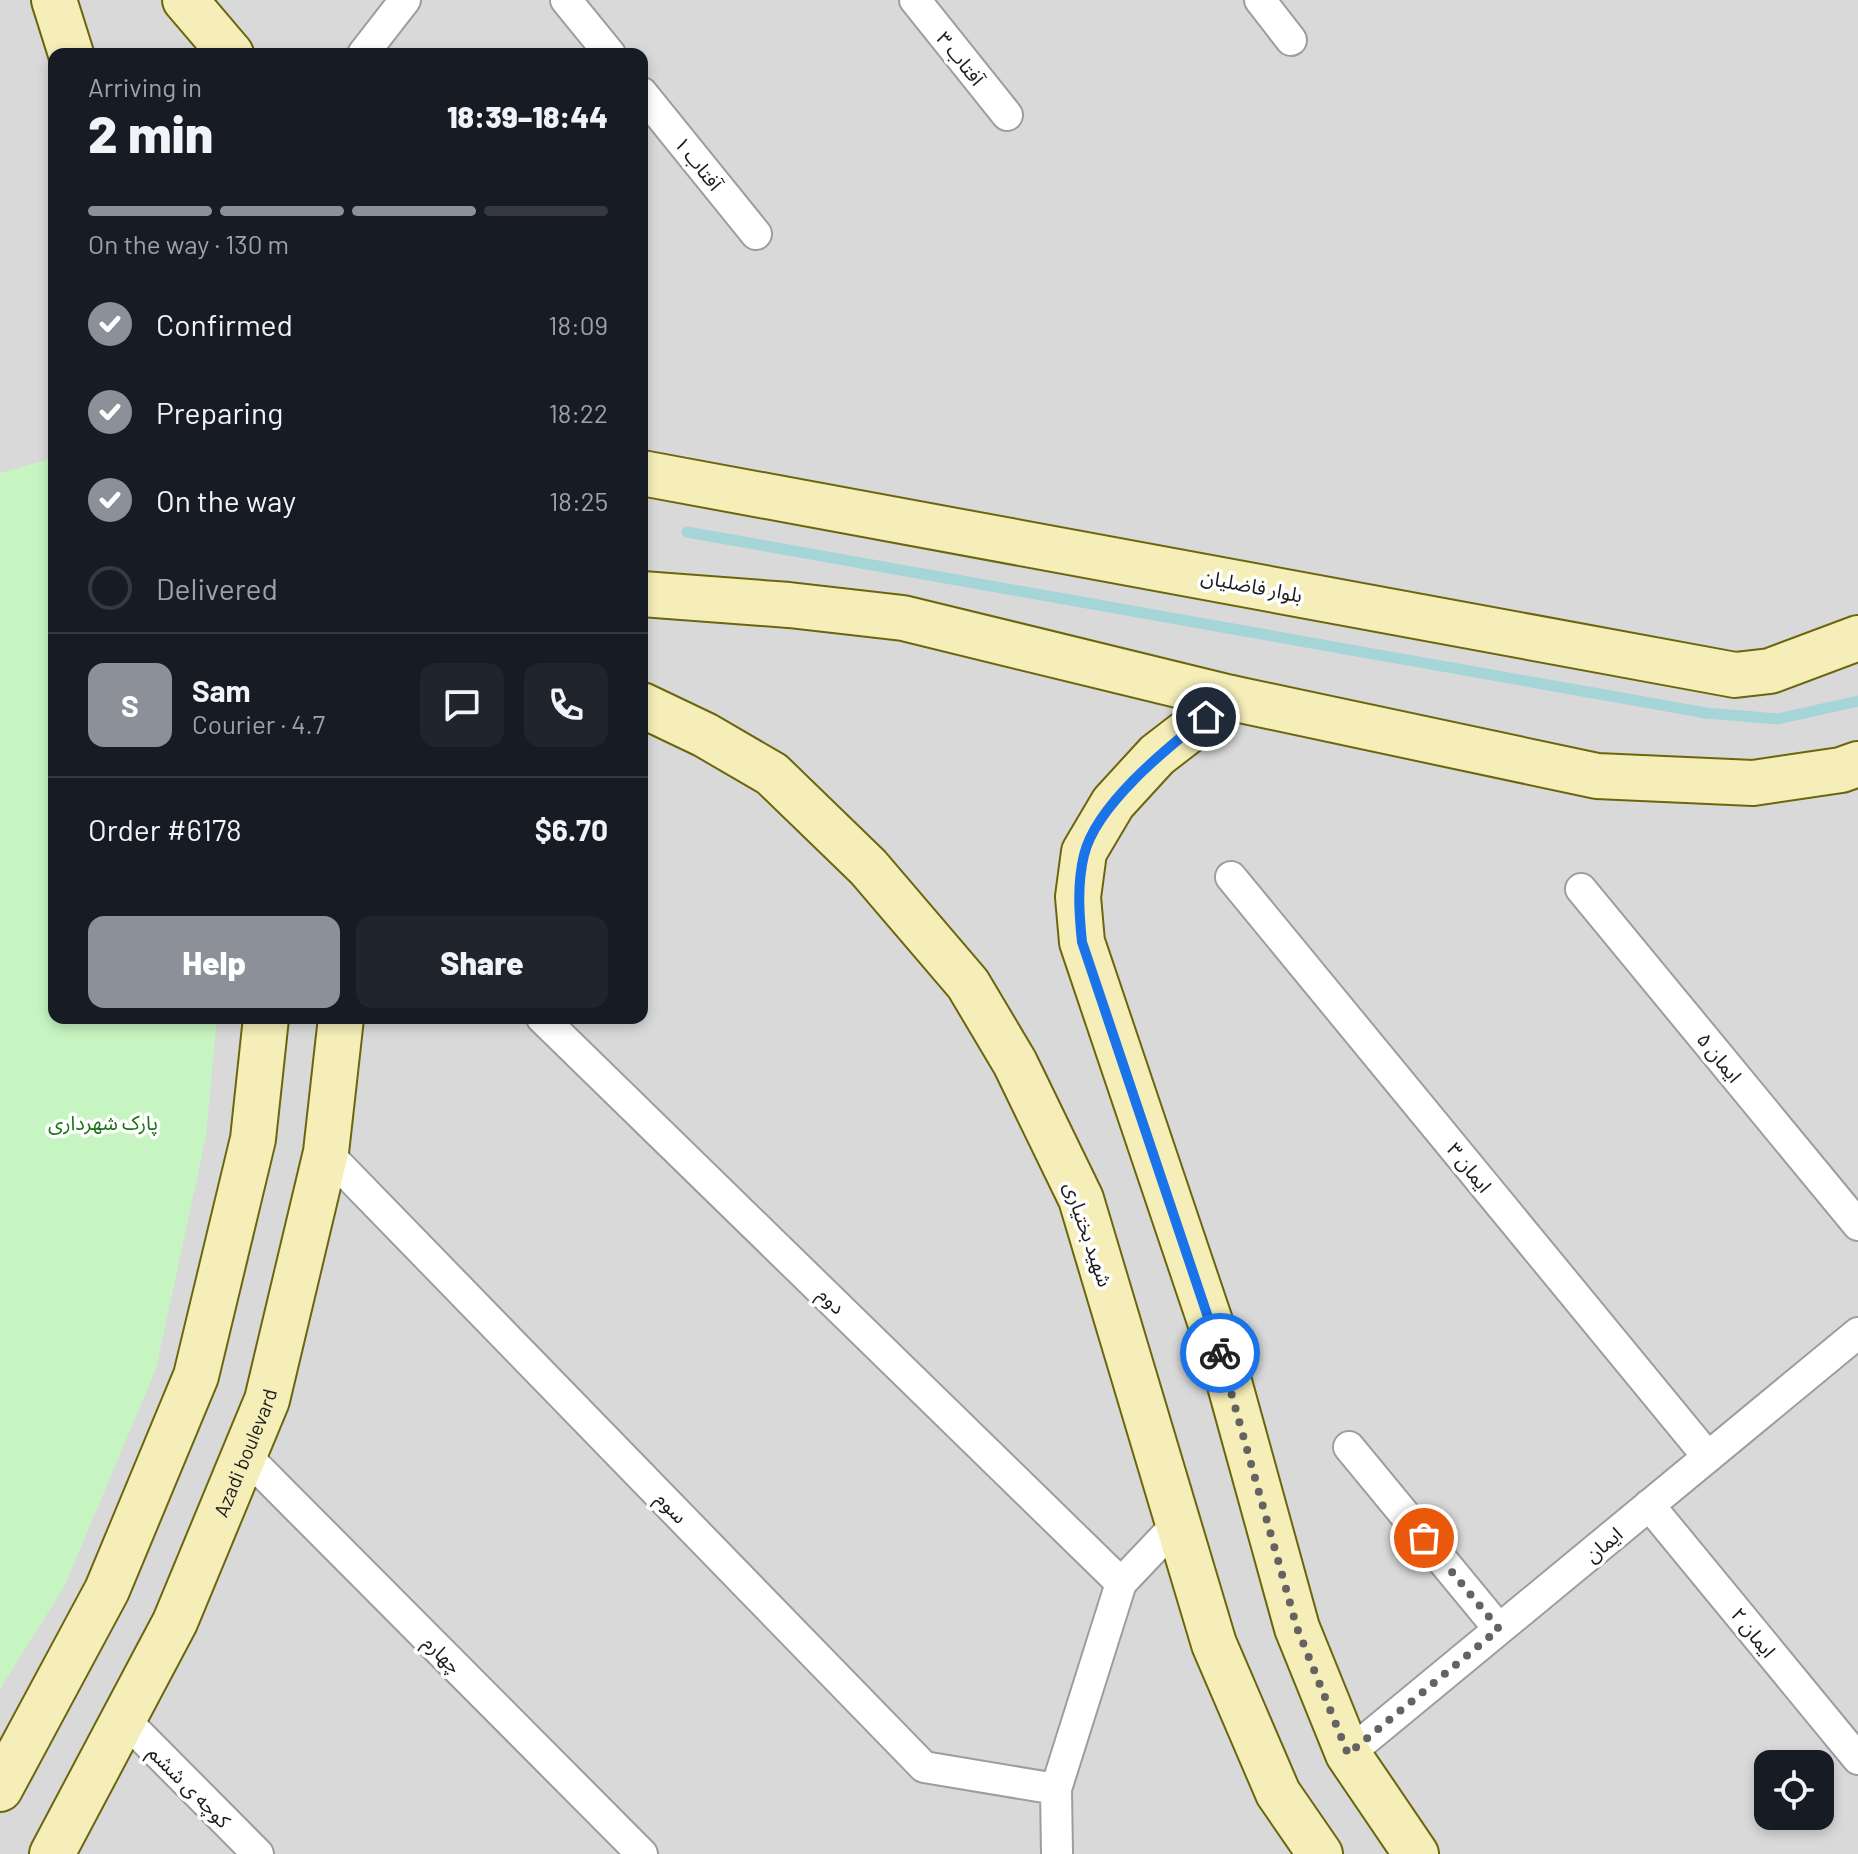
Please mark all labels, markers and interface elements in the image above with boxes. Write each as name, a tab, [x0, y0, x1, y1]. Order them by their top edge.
street label: آفتاب ۳	[932, 26, 991, 91]
text: Arriving in	[88, 71, 202, 102]
text: 18:39–18:44	[447, 98, 608, 134]
text: 2 min	[88, 101, 213, 163]
street label: آفتاب ۱	[670, 131, 729, 196]
text: On the way · 130 m	[88, 228, 289, 259]
icon: check	[88, 302, 132, 346]
text: Confirmed	[156, 306, 293, 342]
text: 18:09	[548, 309, 608, 340]
icon: check	[88, 390, 132, 434]
text: Preparing	[156, 394, 283, 430]
text: 18:22	[549, 397, 608, 428]
icon: check	[88, 478, 132, 522]
text: On the way	[156, 482, 296, 518]
text: 18:25	[549, 485, 608, 516]
street label: بلوار فاضلیان	[1199, 563, 1305, 608]
text: Delivered	[156, 570, 278, 606]
button: chat	[420, 663, 504, 747]
button: phone	[524, 663, 608, 747]
text: Sam	[192, 672, 251, 708]
pin	[1172, 683, 1240, 751]
text: S	[121, 687, 139, 723]
icon: home	[1184, 695, 1228, 739]
text: Courier · 4.7	[192, 708, 325, 739]
text: Order #6178	[88, 811, 242, 847]
text: $6.70	[535, 811, 608, 847]
button: Help	[88, 916, 340, 1008]
button: Share	[356, 916, 608, 1008]
street label: ایمان ۵	[1692, 1027, 1747, 1087]
park label: پارک شهرداری	[48, 1110, 158, 1136]
street label: ایمان ۳	[1442, 1137, 1497, 1197]
street label: شهید بختیاری	[1059, 1178, 1118, 1290]
street label: دوم	[811, 1282, 850, 1321]
courier	[1180, 1313, 1260, 1393]
icon: bike	[1198, 1331, 1242, 1375]
street label: Azadi boulevard	[208, 1386, 281, 1520]
street label: سوم	[648, 1486, 693, 1531]
pin	[1390, 1504, 1458, 1572]
icon: bag	[1402, 1516, 1446, 1560]
street label: ایمان	[1579, 1521, 1627, 1567]
street label: ایمان ۲	[1726, 1602, 1781, 1662]
street label: چهارم	[416, 1630, 467, 1681]
street label: کوچه ی ششم	[141, 1740, 237, 1835]
map controls	[1754, 1750, 1834, 1830]
button: locate	[1754, 1750, 1834, 1830]

